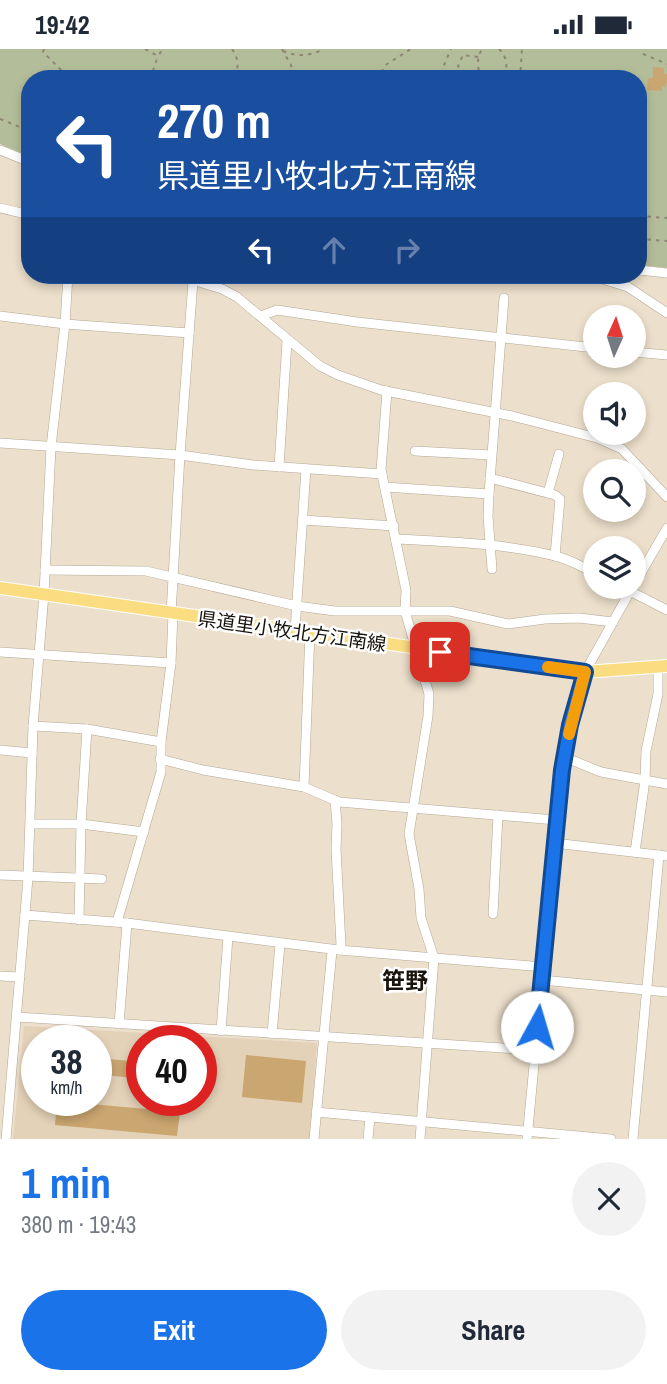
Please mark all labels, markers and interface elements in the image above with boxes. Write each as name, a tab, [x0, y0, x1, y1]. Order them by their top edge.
text: 19:42	[35, 7, 90, 42]
text: 270 m	[157, 87, 271, 153]
icon: left	[42, 98, 133, 189]
text: 県道里小牧北方江南線	[157, 154, 477, 197]
icon: left	[242, 231, 280, 269]
icon: ahead	[315, 231, 353, 269]
icon: right	[388, 231, 426, 269]
north arrow	[583, 305, 646, 367]
map controls	[583, 305, 646, 599]
button: sound	[583, 382, 646, 445]
button: search	[583, 459, 646, 522]
button: layers	[583, 536, 646, 599]
street label: 県道里小牧北方江南線	[196, 605, 388, 657]
pin	[410, 622, 470, 682]
icon: arrive	[421, 633, 459, 671]
district label: 笹野	[382, 965, 428, 996]
position arrow	[500, 990, 574, 1064]
speed limit sign: 40	[126, 1025, 217, 1116]
text: 38	[51, 1038, 82, 1085]
text: km/h	[51, 1075, 83, 1100]
text: 1 min	[21, 1155, 111, 1211]
button: close	[572, 1162, 646, 1236]
text: 380 m · 19:43	[21, 1209, 136, 1240]
button: Exit	[21, 1290, 327, 1370]
button: Share	[341, 1290, 646, 1370]

